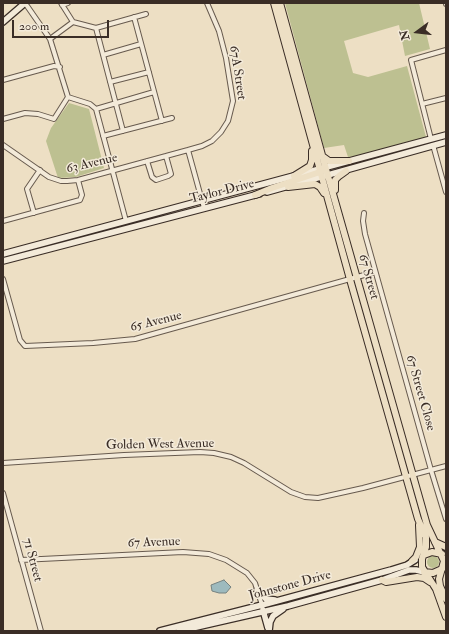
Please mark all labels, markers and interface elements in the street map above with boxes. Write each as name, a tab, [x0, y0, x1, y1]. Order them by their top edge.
scale bar	[14, 12, 111, 38]
north arrow	[397, 12, 437, 52]
text: 200 m	[19, 19, 49, 34]
text: N	[397, 29, 412, 42]
street label: 67A Street	[225, 45, 249, 101]
street label: 63 Avenue	[65, 151, 119, 177]
street label: Taylor Drive	[188, 176, 256, 208]
street label: 67 Street	[354, 252, 382, 302]
street label: 65 Avenue	[129, 308, 183, 336]
street label: 67 Street Close	[402, 353, 438, 433]
street label: Golden West Avenue	[106, 436, 214, 454]
street label: 67 Avenue	[127, 534, 181, 552]
street label: 71 Street	[19, 536, 45, 584]
street label: Johnstone Drive	[247, 568, 333, 604]

